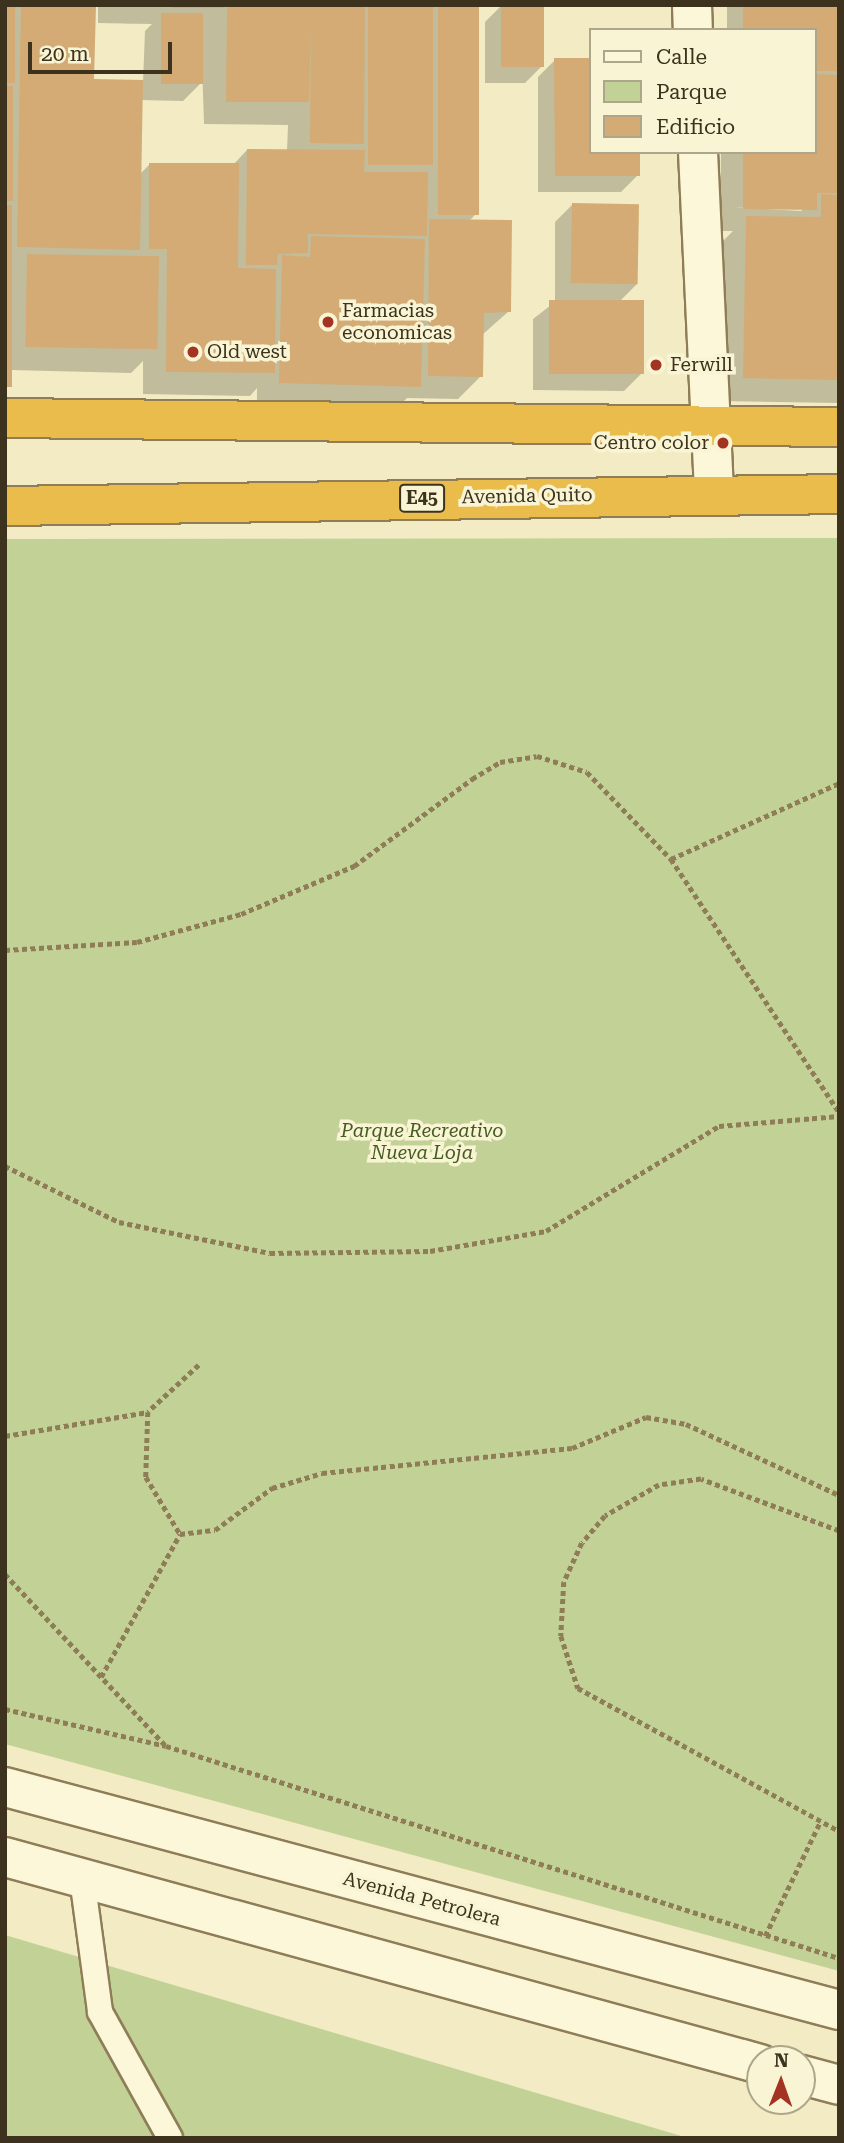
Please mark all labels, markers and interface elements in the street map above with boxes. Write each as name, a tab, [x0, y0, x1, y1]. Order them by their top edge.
scale bar	[32, 28, 175, 72]
legend	[588, 28, 816, 154]
text: 20 m	[41, 42, 89, 66]
text: Calle	[656, 45, 707, 69]
text: Parque	[656, 80, 727, 104]
text: Edificio	[656, 115, 735, 139]
place label: Farmacias economicas	[342, 300, 452, 344]
marker: Farmacias economicas	[320, 314, 336, 330]
place label: Old west	[207, 341, 287, 363]
marker: Old west	[185, 344, 201, 360]
place label: Ferwill	[670, 354, 733, 376]
marker: Ferwill	[648, 357, 664, 373]
place label: Centro color	[594, 432, 709, 454]
marker: Centro color	[715, 435, 731, 451]
street label: Avenida Quito	[461, 483, 593, 509]
road number: E45	[398, 484, 446, 512]
park label: Parque Recreativo Nueva Loja	[341, 1120, 503, 1164]
street label: Avenida Petrolera	[341, 1867, 503, 1931]
north arrow	[746, 2045, 816, 2115]
text: N	[774, 2049, 789, 2072]

